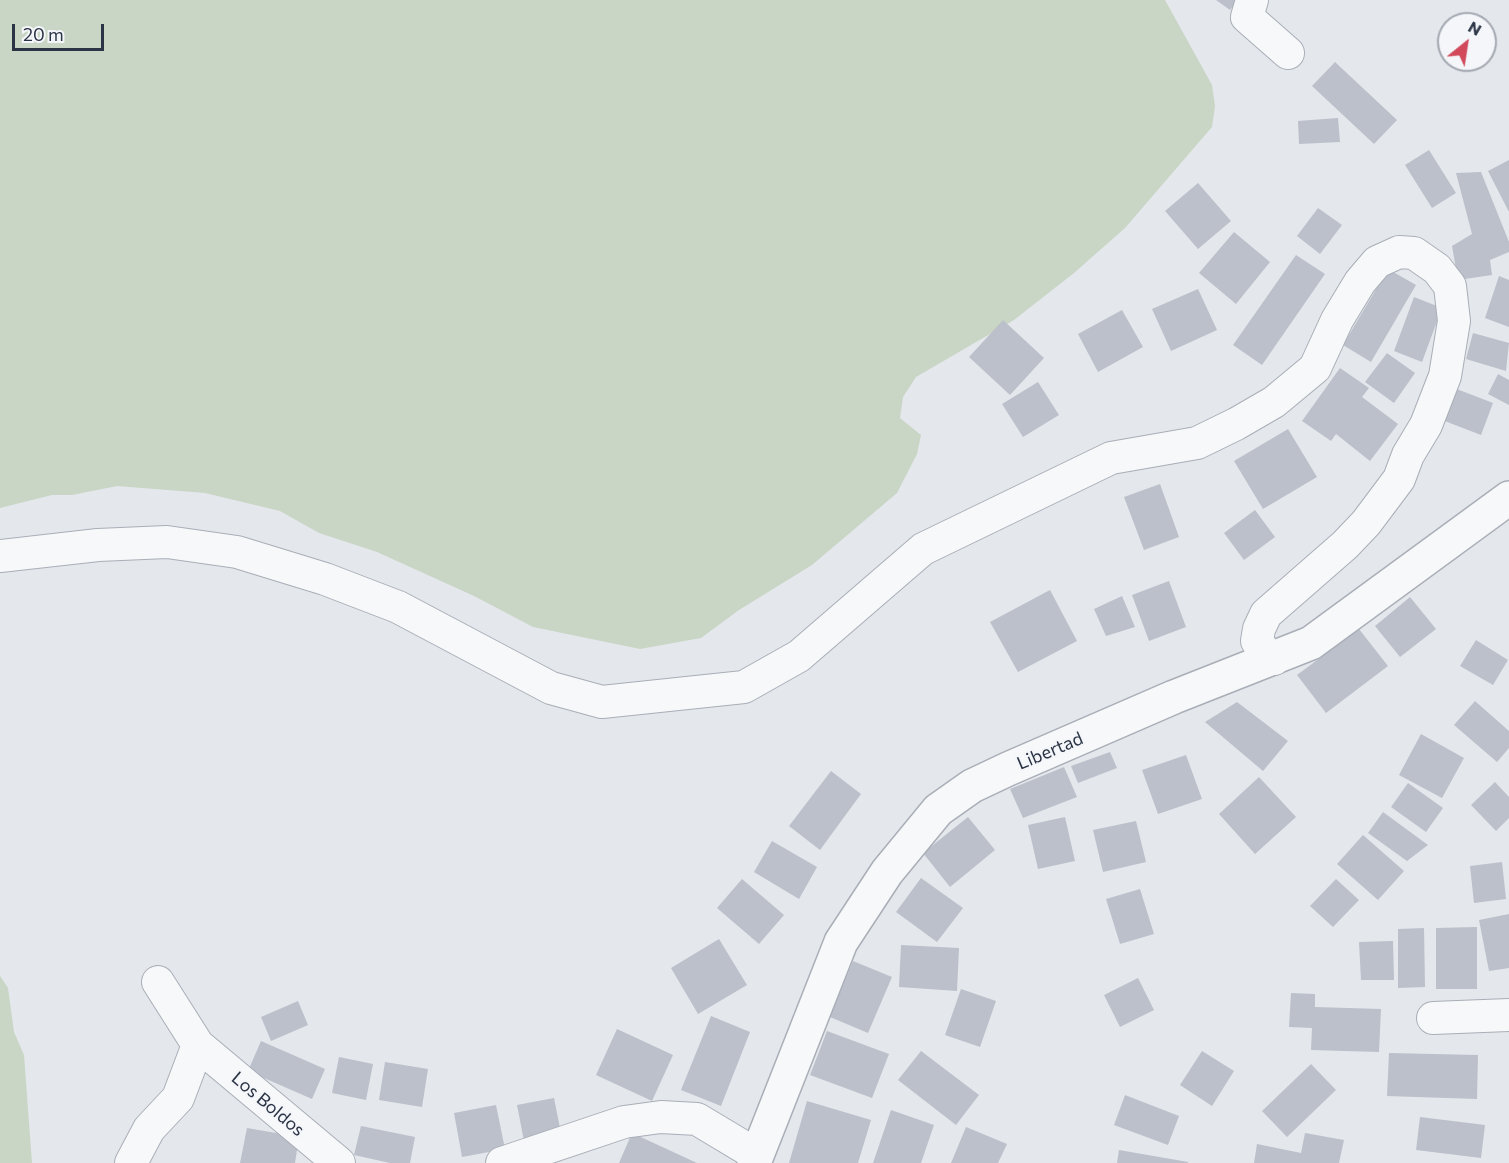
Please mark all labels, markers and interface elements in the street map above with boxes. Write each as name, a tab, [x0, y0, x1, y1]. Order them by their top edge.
scale bar	[15, 12, 106, 50]
north arrow	[1437, 12, 1497, 72]
text: N	[1465, 16, 1485, 39]
text: 20 m	[23, 23, 64, 45]
street label: Libertad	[1014, 727, 1086, 775]
street label: Los Boldos	[227, 1067, 309, 1141]

